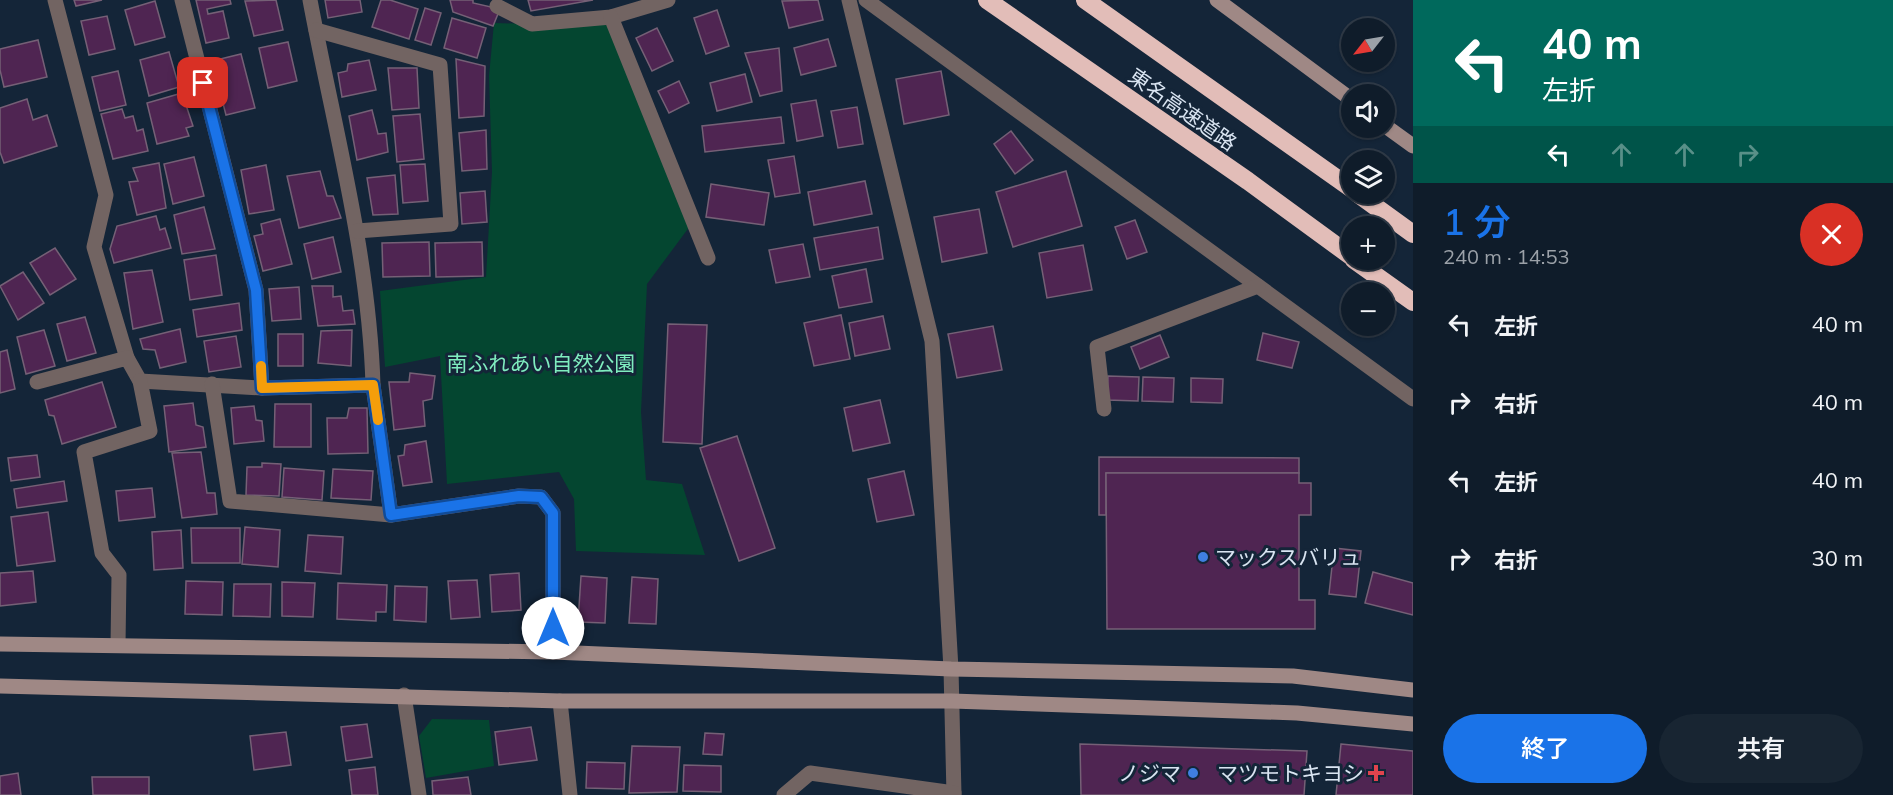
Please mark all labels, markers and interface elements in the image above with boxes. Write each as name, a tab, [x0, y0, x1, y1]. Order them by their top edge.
text: 40 m	[1542, 17, 1642, 70]
north arrow	[1341, 18, 1395, 72]
map controls	[1341, 18, 1395, 336]
icon: left	[1443, 24, 1521, 102]
pin	[177, 57, 228, 108]
street label: 東名高速道路	[1124, 62, 1242, 156]
icon: arrive	[186, 66, 219, 99]
text: 左折	[1542, 73, 1596, 107]
button: sound	[1341, 84, 1395, 138]
icon: left	[1542, 138, 1575, 171]
icon: ahead	[1605, 138, 1638, 171]
icon: ahead	[1668, 138, 1701, 171]
icon: right	[1731, 138, 1764, 171]
button: layers	[1341, 150, 1395, 204]
text: 1 分	[1443, 199, 1510, 244]
button: close	[1800, 203, 1863, 266]
button: +	[1341, 216, 1395, 270]
text: 240 m · 14:53	[1443, 244, 1569, 269]
button: −	[1341, 282, 1395, 336]
icon: left	[1443, 308, 1476, 341]
text: 40 m	[1812, 310, 1863, 338]
text: 左折	[1494, 312, 1538, 340]
park label: 南ふれあい自然公園	[447, 350, 636, 376]
icon: right	[1443, 386, 1476, 419]
text: 40 m	[1812, 388, 1863, 416]
text: 右折	[1494, 390, 1538, 418]
icon: left	[1443, 464, 1476, 497]
text: 40 m	[1812, 466, 1863, 494]
text: 左折	[1494, 468, 1538, 496]
icon: right	[1443, 542, 1476, 575]
place label: マックスバリュ	[1215, 544, 1361, 570]
text: 30 m	[1812, 544, 1863, 572]
text: 右折	[1494, 546, 1538, 574]
marker: マックスバリュ	[1196, 550, 1210, 564]
position arrow	[521, 596, 585, 660]
button: 終了	[1443, 714, 1647, 783]
button: 共有	[1659, 714, 1863, 783]
place label: ノジマ	[1118, 760, 1181, 786]
place label: マツモトキヨシ	[1217, 760, 1364, 786]
marker: ノジマ	[1186, 766, 1200, 780]
marker: マツモトキヨシ	[1369, 766, 1383, 780]

